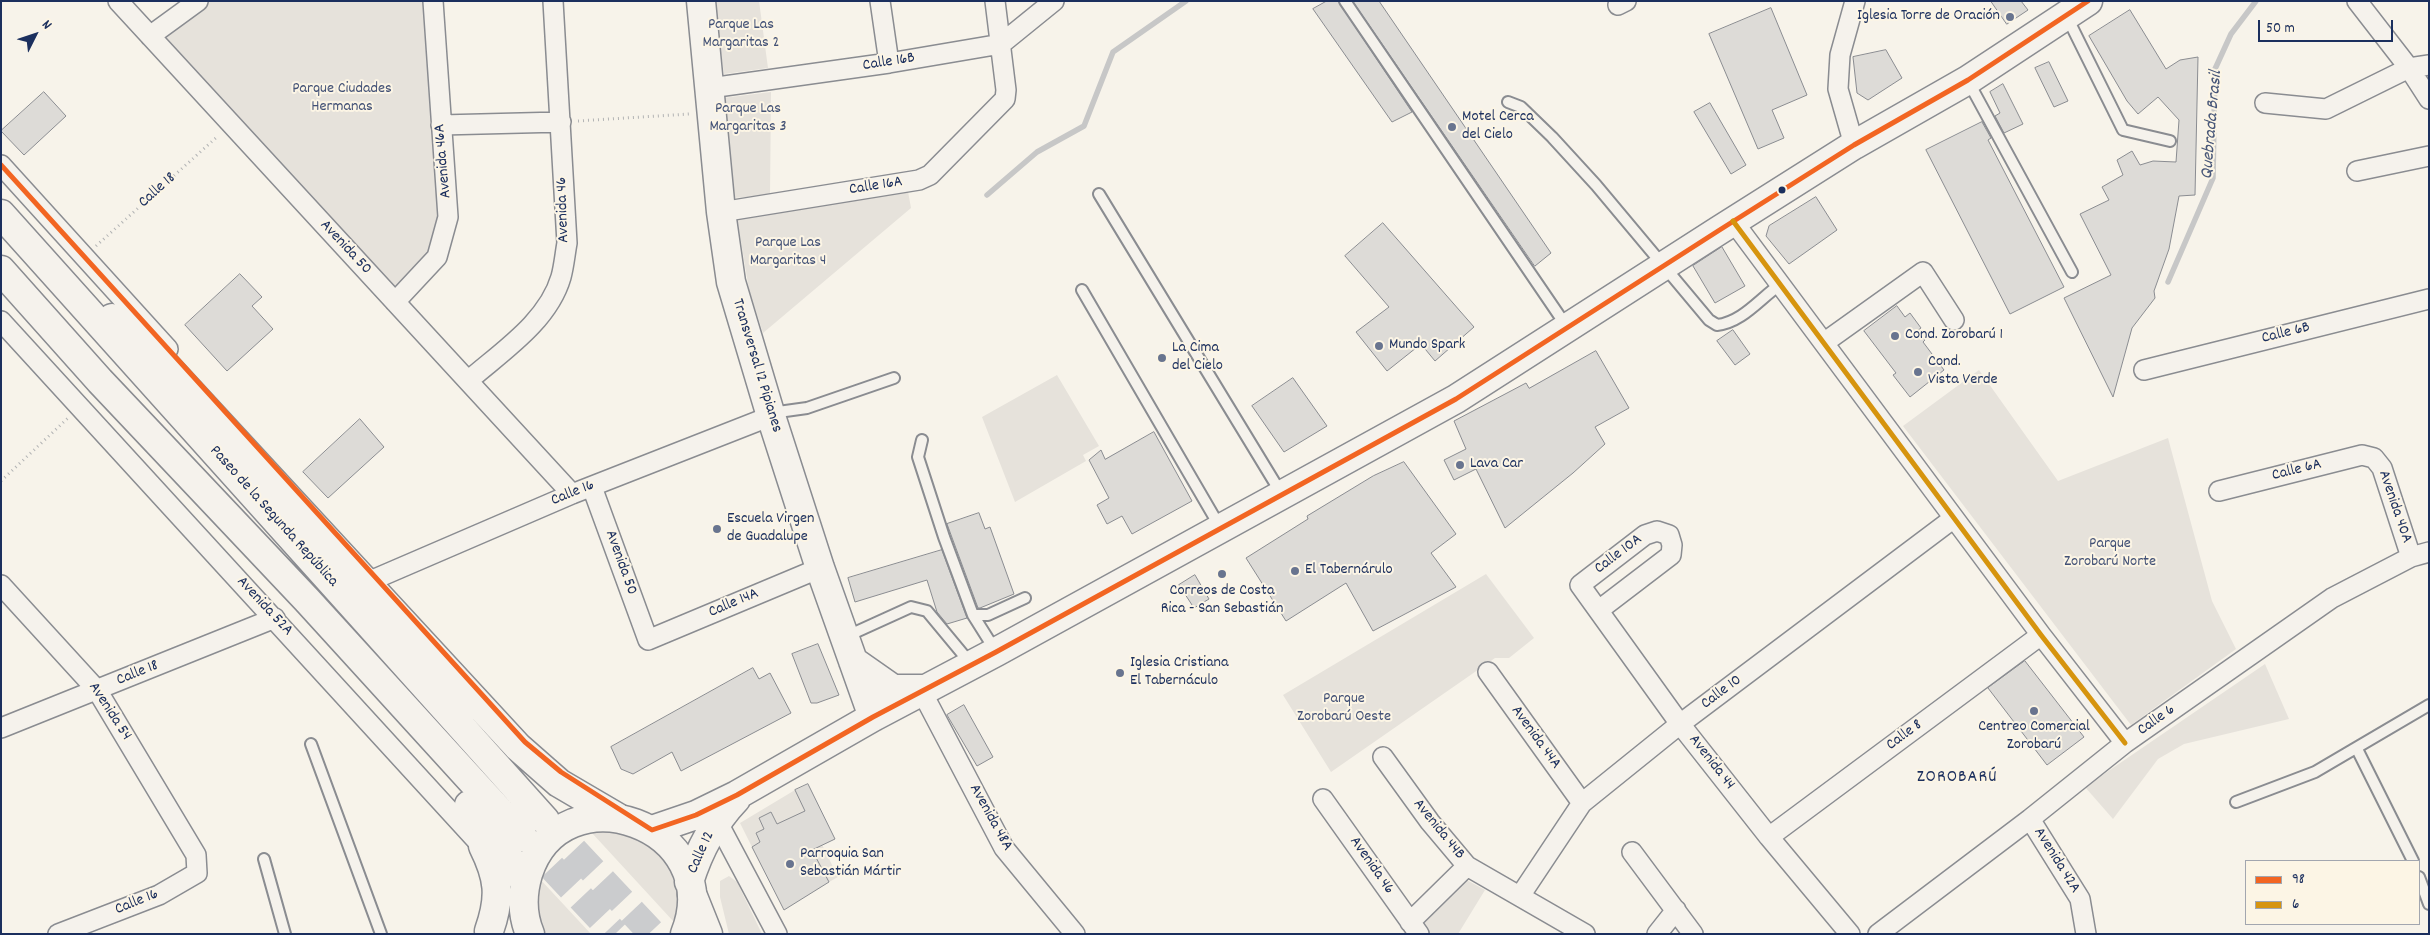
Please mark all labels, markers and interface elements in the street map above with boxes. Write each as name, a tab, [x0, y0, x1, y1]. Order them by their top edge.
place label: Iglesia Torre de Oración	[1857, 7, 2000, 27]
north arrow	[10, 10, 60, 60]
scale bar	[2260, 10, 2395, 42]
marker: Iglesia Torre de Oración	[2004, 11, 2016, 23]
text: N	[36, 16, 56, 34]
park label: Parque Las Margaritas 2	[703, 16, 779, 54]
text: 50 m	[2266, 18, 2295, 40]
street label: Calle 16B	[861, 49, 917, 77]
water label: Quebrada Brasil	[2197, 70, 2229, 180]
park label: Parque Ciudades Hermanas	[292, 80, 392, 118]
park label: Parque Las Margaritas 3	[709, 100, 787, 138]
place label: Motel Cerca del Cielo	[1462, 108, 1534, 146]
marker: Motel Cerca del Cielo	[1446, 121, 1458, 133]
street label: Avenida 46A	[431, 123, 457, 199]
street label: Calle 18	[135, 169, 181, 213]
street label: Calle 16A	[848, 173, 904, 201]
street label: Avenida 46	[553, 177, 575, 243]
unlabelled marker	[1777, 185, 1787, 195]
street label: Avenida 50	[315, 217, 375, 279]
park label: Parque Las Margaritas 4	[750, 234, 826, 272]
street label: Transversal 12 Pipianes	[727, 297, 785, 435]
street label: Calle 6B	[2260, 319, 2312, 349]
place label: Cond. Zorobarú 1	[1905, 326, 2003, 346]
marker: Cond. Zorobarú 1	[1889, 330, 1901, 342]
place label: Mundo Spark	[1389, 336, 1465, 356]
place label: La Cima del Cielo	[1172, 339, 1223, 377]
marker: Mundo Spark	[1373, 340, 1385, 352]
marker: La Cima del Cielo	[1156, 352, 1168, 364]
place label: Cond. Vista Verde	[1928, 353, 1998, 391]
marker: Cond. Vista Verde	[1912, 366, 1924, 378]
street label: Paseo de la Segunda República	[205, 442, 341, 592]
place label: Lava Car	[1470, 455, 1523, 475]
street label: Calle 6A	[2270, 456, 2324, 486]
marker: Lava Car	[1454, 459, 1466, 471]
street label: Avenida 40A	[2373, 468, 2415, 546]
street label: Calle 16	[549, 477, 597, 511]
place label: Escuela Virgen de Guadalupe	[727, 510, 814, 548]
marker: Escuela Virgen de Guadalupe	[711, 523, 723, 535]
street label: Avenida 50	[599, 528, 641, 598]
street label: Calle 10A	[1591, 531, 1647, 579]
park label: Parque Zorobarú Norte	[2064, 535, 2156, 573]
place label: El Tabernárulo	[1305, 561, 1393, 581]
marker: El Tabernárulo	[1289, 565, 1301, 577]
marker: Correos de Costa Rica - San Sebastián	[1216, 568, 1228, 580]
street label: Avenida 52A	[232, 573, 296, 641]
place label: Correos de Costa Rica - San Sebastián	[1161, 582, 1283, 620]
street label: Calle 14A	[706, 585, 762, 623]
place label: Iglesia Cristiana El Tabernáculo	[1130, 654, 1228, 692]
street label: Calle 18	[114, 657, 162, 691]
marker: Iglesia Cristiana El Tabernáculo	[1114, 667, 1126, 679]
street label: Calle 10	[1698, 672, 1746, 714]
street label: Avenida 54	[83, 679, 135, 745]
park label: Parque Zorobarú Oeste	[1297, 690, 1391, 728]
street label: Calle 6	[2134, 701, 2180, 741]
street label: Avenida 44A	[1506, 703, 1564, 773]
marker: Centreo Comercial Zorobarú	[2028, 705, 2040, 717]
street label: Calle 8	[1883, 716, 1927, 756]
place label: Centreo Comercial Zorobarú	[1978, 718, 2090, 756]
street label: Avenida 44	[1684, 732, 1738, 794]
district label: ZOROBARÚ	[1916, 768, 1998, 790]
street label: Avenida 48A	[964, 781, 1016, 855]
street label: Avenida 44B	[1408, 796, 1468, 864]
street label: Avenida 42A	[2028, 825, 2084, 897]
street label: Calle 12	[684, 829, 720, 877]
street label: Avenida 46	[1344, 833, 1398, 899]
place label: Parroquia San Sebastián Mártir	[800, 845, 901, 883]
marker: Parroquia San Sebastián Mártir	[784, 858, 796, 870]
legend	[2245, 860, 2420, 925]
text: 98	[2292, 869, 2305, 891]
street label: Calle 16	[113, 886, 161, 920]
text: 6	[2292, 894, 2299, 916]

